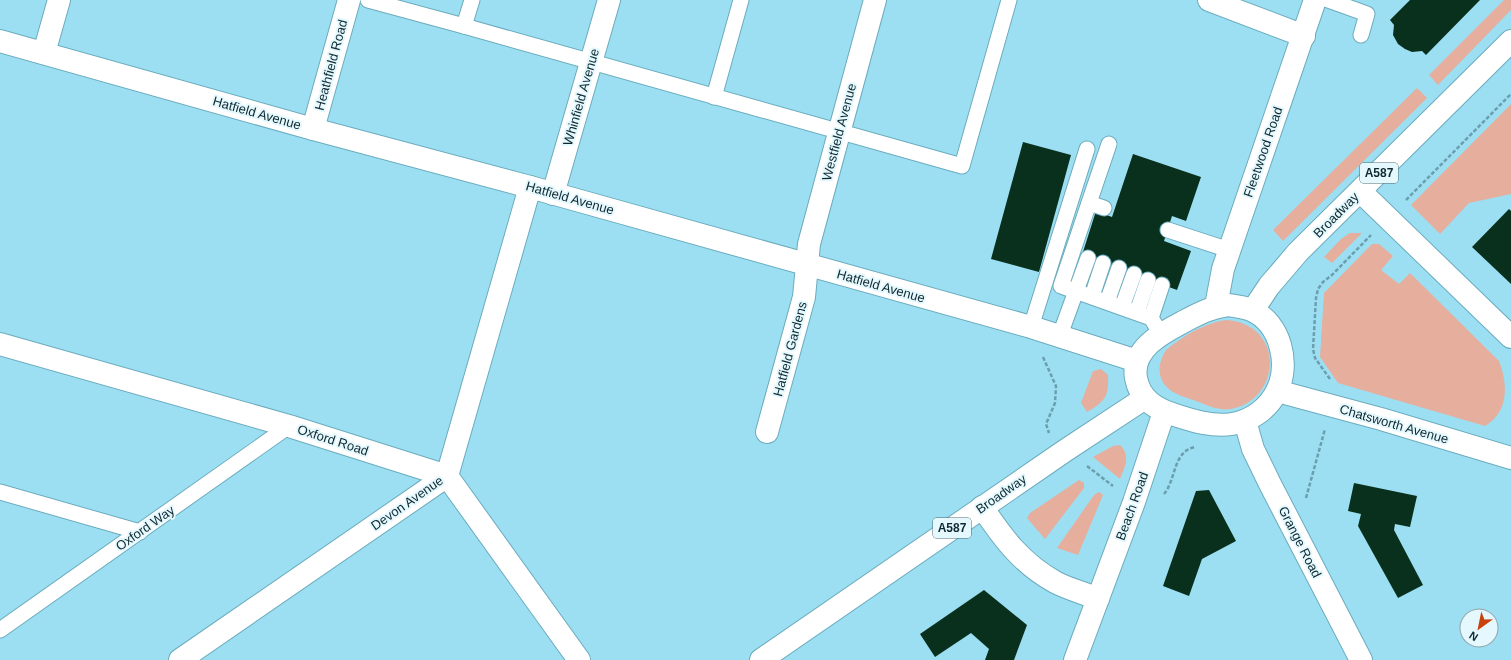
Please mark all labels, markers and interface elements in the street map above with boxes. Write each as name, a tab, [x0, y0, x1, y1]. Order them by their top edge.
street label: Heathfield Road	[312, 18, 350, 112]
street label: Whinfield Avenue	[560, 47, 602, 147]
street label: Westfield Avenue	[819, 82, 859, 182]
street label: Hatfield Avenue	[211, 93, 303, 133]
street label: Fleetwood Road	[1240, 105, 1286, 199]
road number: A587	[1360, 163, 1398, 183]
street label: Hatfield Avenue	[524, 178, 616, 218]
street label: Broadway	[1310, 189, 1362, 241]
street label: Hatfield Avenue	[835, 266, 927, 306]
street label: Hatfield Gardens	[770, 299, 810, 398]
street label: Chatsworth Avenue	[1338, 401, 1450, 447]
street label: Oxford Road	[296, 421, 370, 459]
street label: Beach Road	[1113, 470, 1151, 542]
street label: Broadway	[973, 471, 1029, 517]
street label: Devon Avenue	[368, 473, 446, 533]
street label: Oxford Way	[113, 502, 178, 554]
street label: Grange Road	[1276, 504, 1324, 580]
road number: A587	[933, 518, 971, 538]
north arrow	[1459, 608, 1499, 648]
text: N	[1467, 629, 1480, 644]

